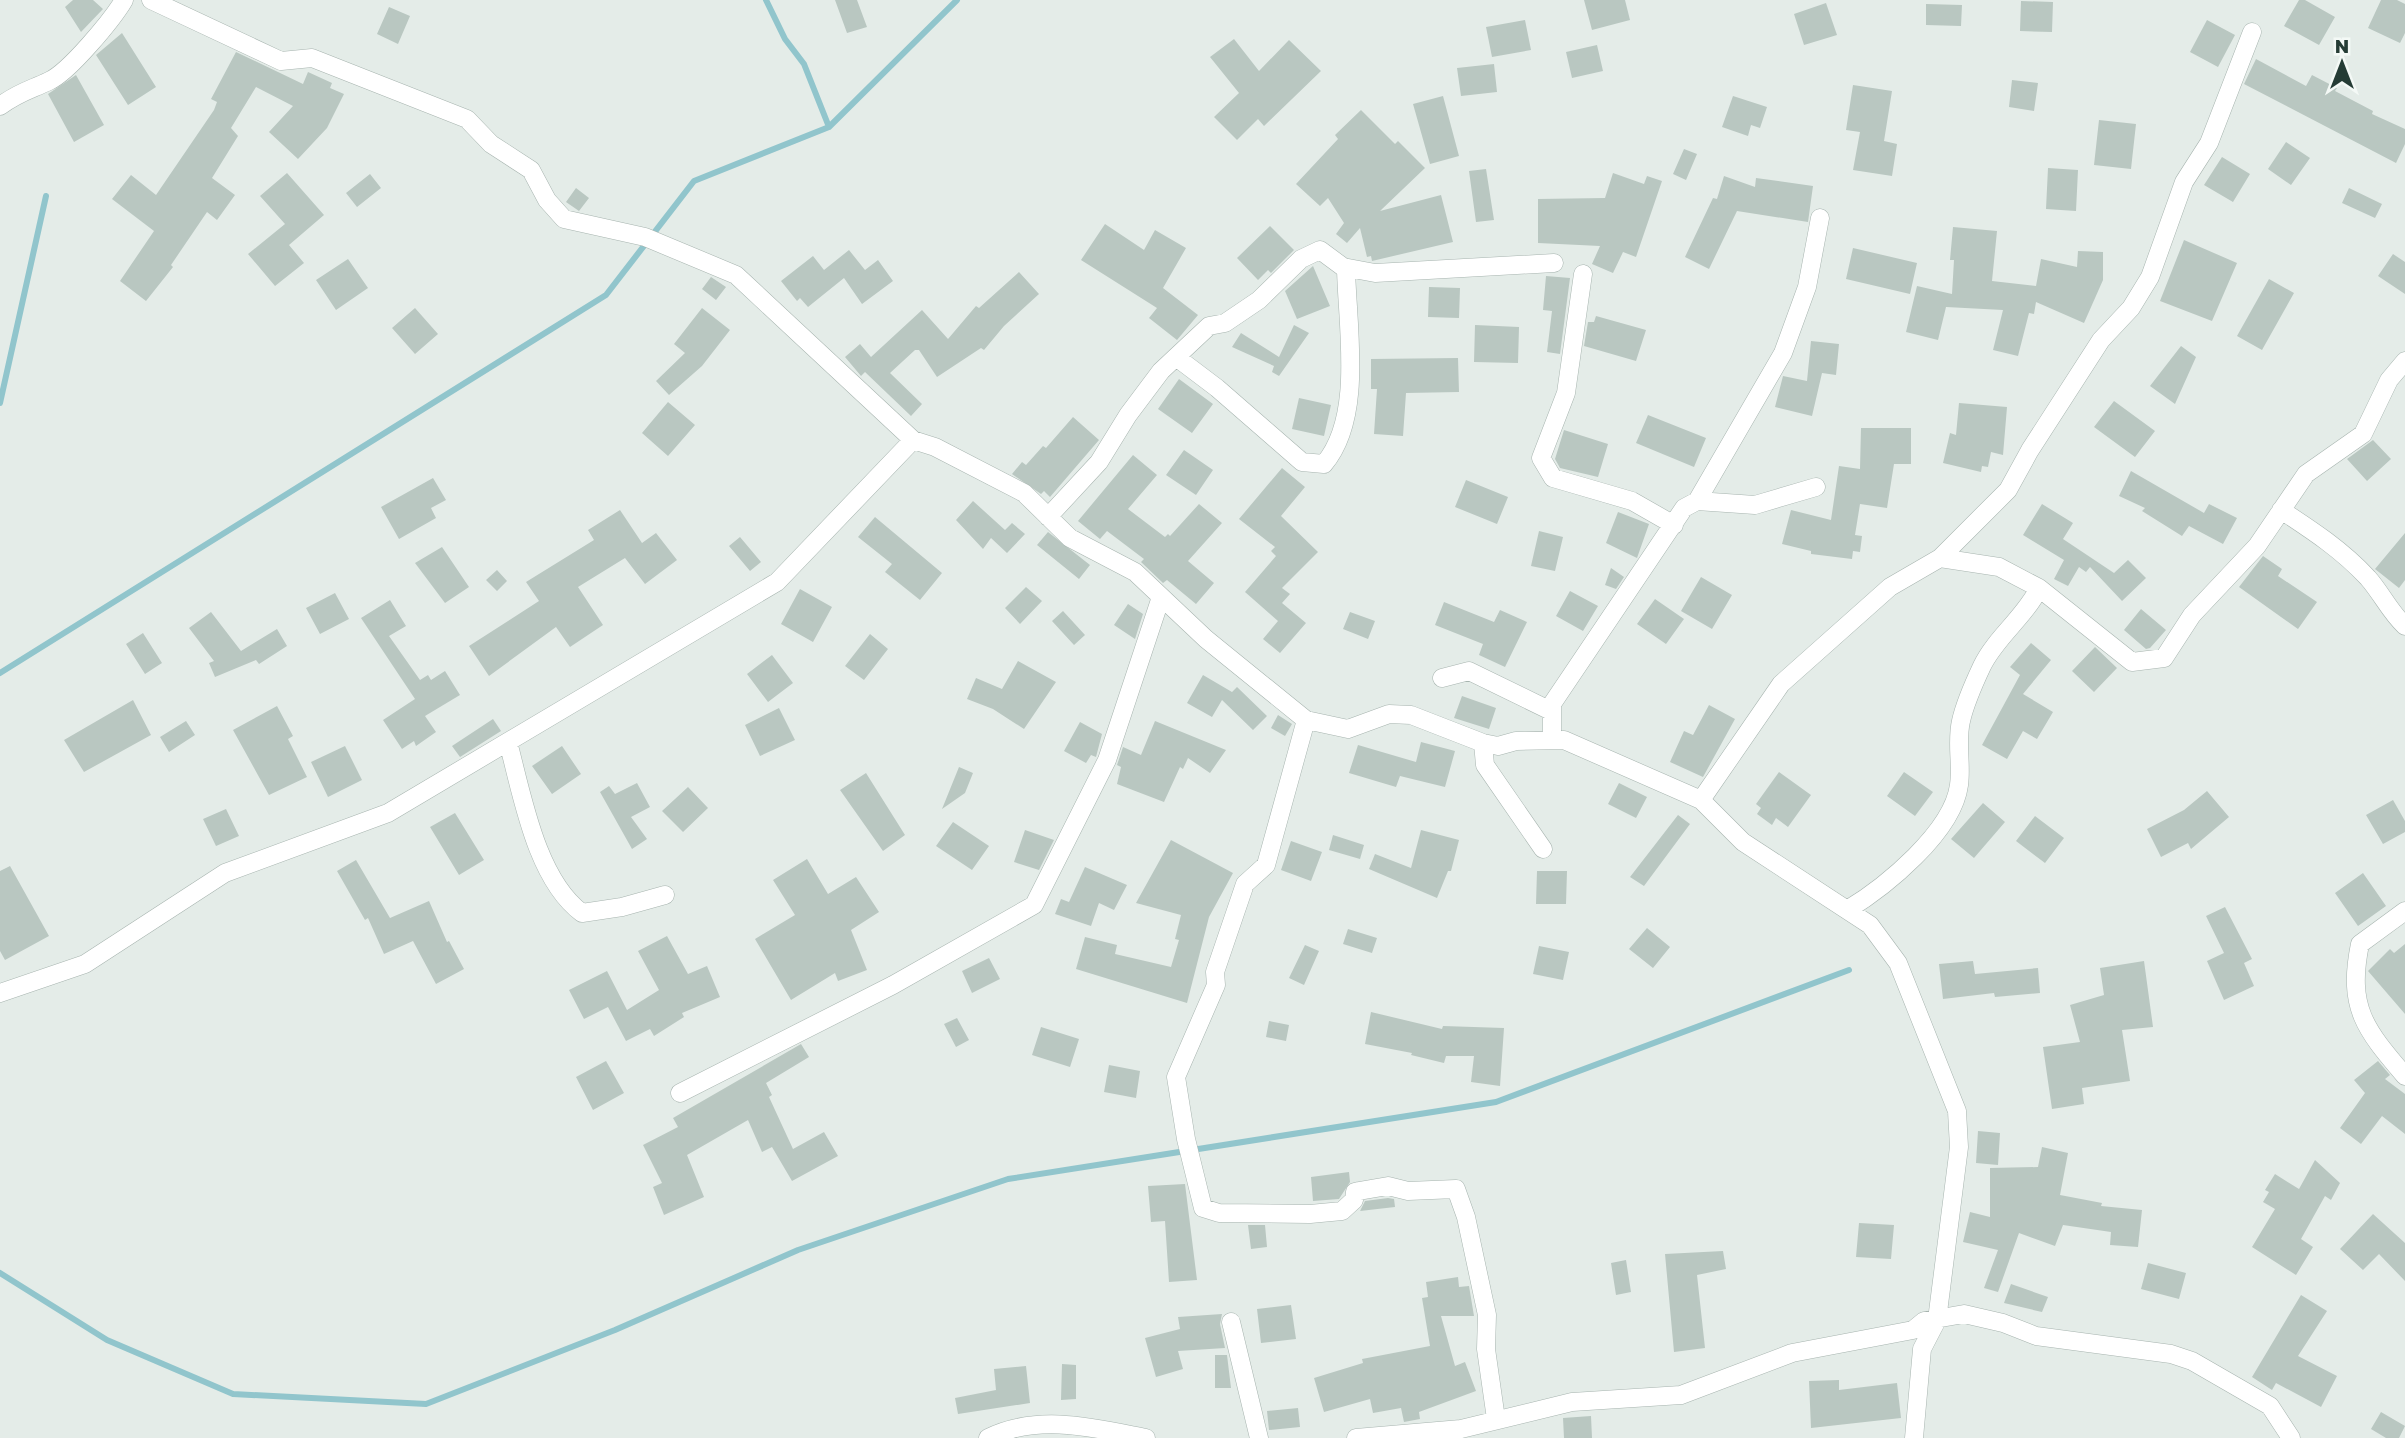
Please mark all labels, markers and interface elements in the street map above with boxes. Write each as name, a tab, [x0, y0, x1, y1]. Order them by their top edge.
north arrow	[2307, 28, 2377, 98]
text: N	[2335, 34, 2349, 57]

